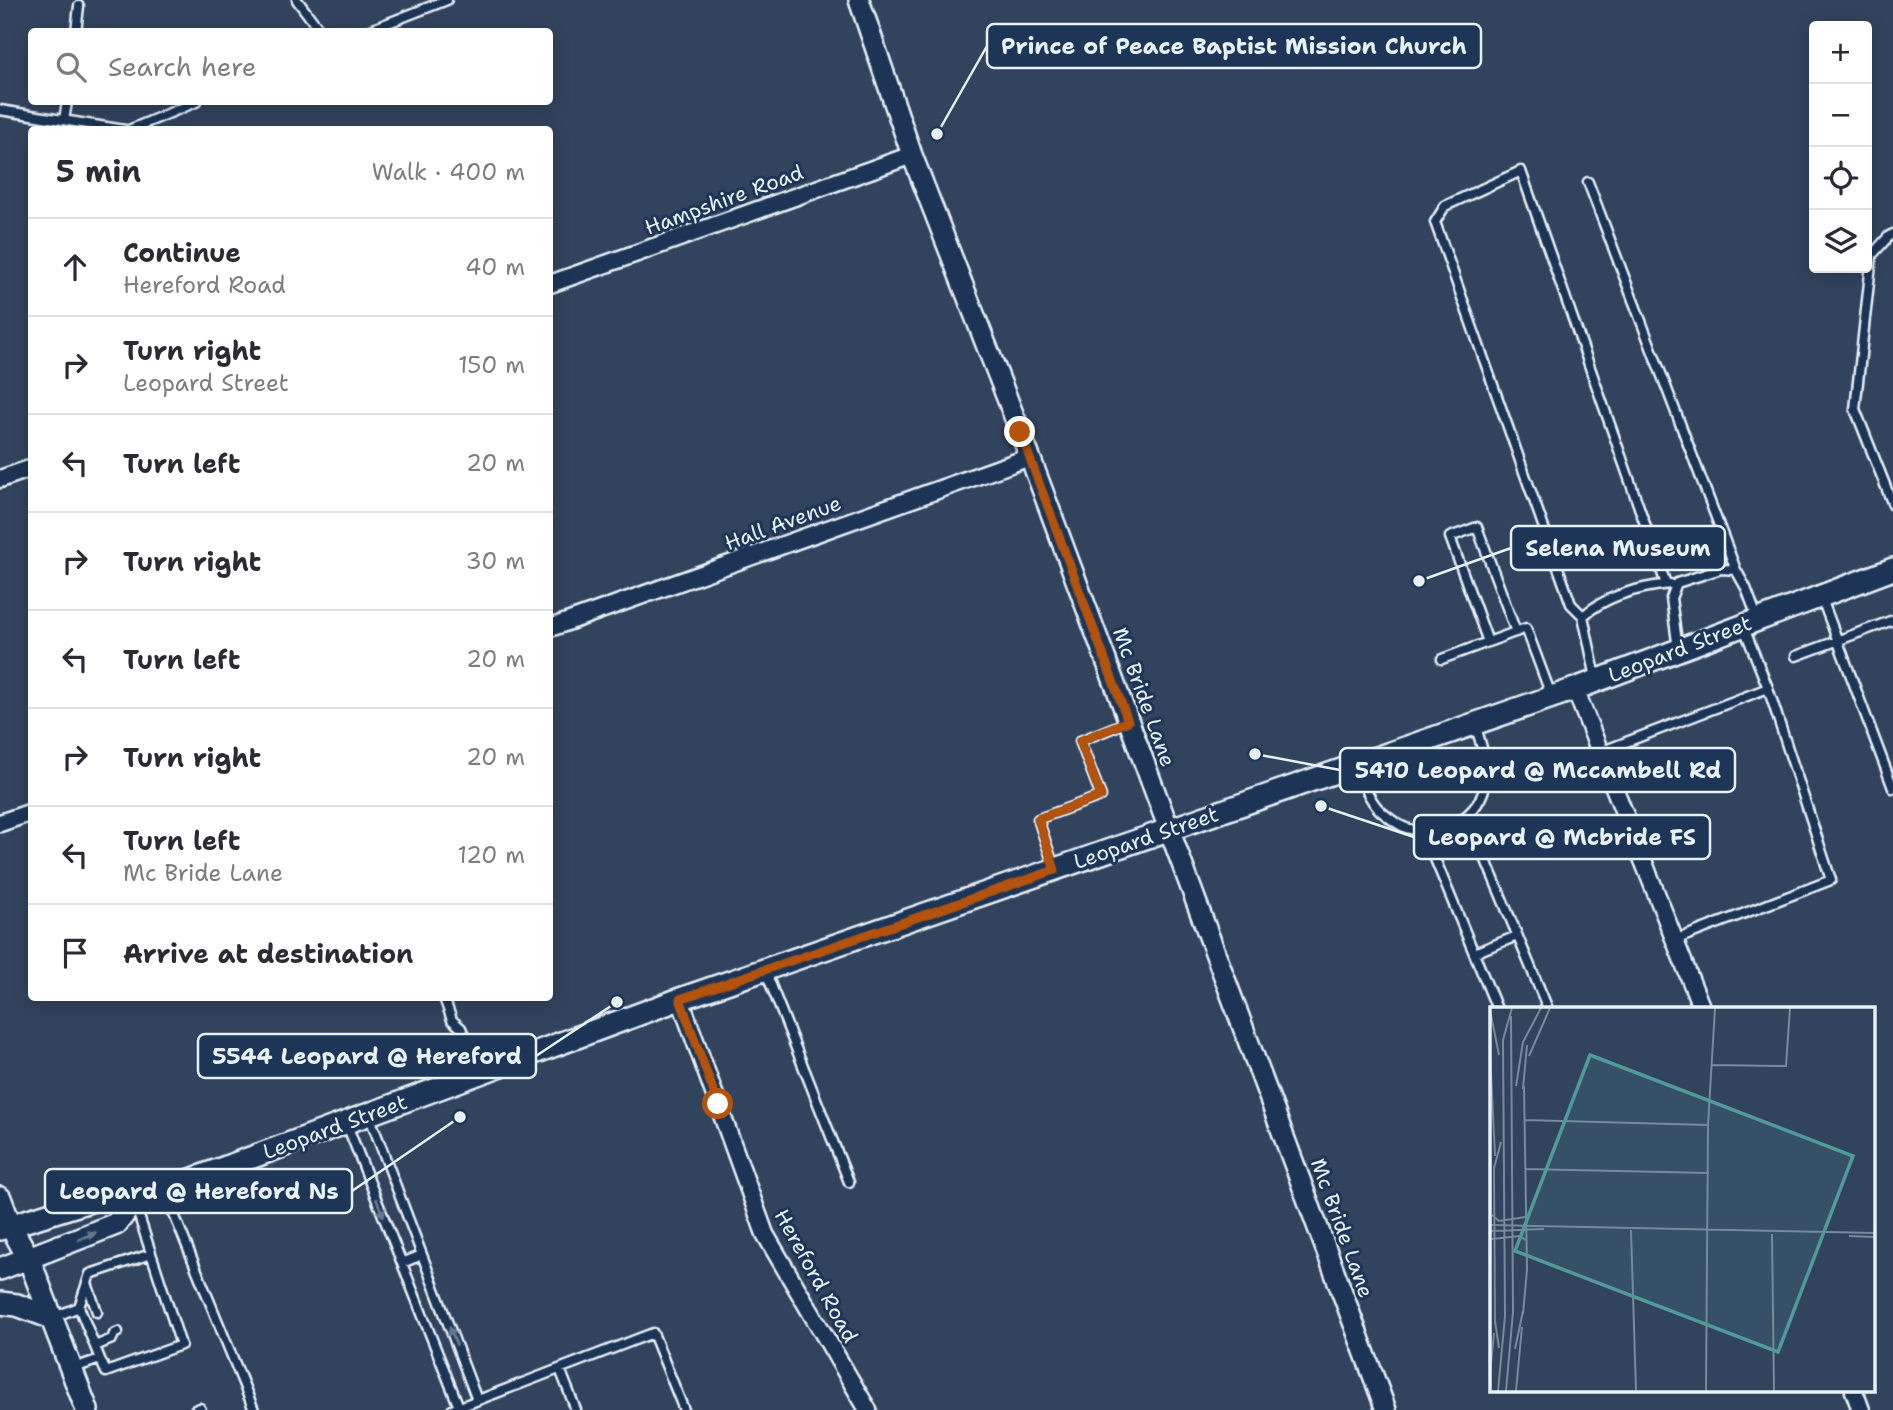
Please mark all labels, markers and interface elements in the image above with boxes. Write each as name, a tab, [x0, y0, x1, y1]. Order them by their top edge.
map controls	[1809, 21, 1872, 273]
button: +	[1809, 21, 1872, 84]
callout: Prince of Peace Baptist Mission Church	[987, 24, 1481, 68]
search box	[28, 28, 553, 105]
text: Prince of Peace Baptist Mission Church	[1001, 31, 1467, 61]
icon: search	[52, 48, 90, 86]
text: Search here	[108, 49, 257, 84]
button: −	[1809, 84, 1872, 147]
button: locate	[1809, 147, 1872, 210]
text: 5 min	[56, 151, 141, 192]
text: Walk · 400 m	[372, 157, 525, 187]
street label: Hampshire Road	[641, 158, 807, 242]
button: layers	[1809, 210, 1872, 273]
text: Continue	[123, 235, 241, 270]
icon: ahead	[56, 248, 94, 286]
text: 40 m	[465, 252, 525, 282]
text: Hereford Road	[123, 270, 286, 300]
text: Turn right	[123, 333, 261, 368]
icon: right	[56, 346, 94, 384]
text: 150 m	[458, 350, 525, 380]
text: Leopard Street	[123, 368, 289, 398]
route end	[1004, 416, 1035, 447]
icon: left	[56, 444, 94, 482]
text: Turn left	[123, 446, 240, 481]
text: 20 m	[466, 448, 525, 478]
street label: Hall Avenue	[721, 489, 845, 557]
callout: Selena Museum	[1511, 526, 1725, 570]
text: Selena Museum	[1525, 533, 1711, 563]
icon: right	[56, 542, 94, 580]
text: Turn right	[123, 544, 261, 579]
text: 30 m	[466, 546, 525, 576]
street label: Leopard Street	[1604, 609, 1756, 689]
street label: Mc Bride Lane	[1106, 624, 1182, 770]
icon: left	[56, 640, 94, 678]
text: Turn left	[123, 642, 240, 677]
text: 20 m	[466, 644, 525, 674]
icon: right	[56, 738, 94, 776]
text: Turn right	[123, 740, 261, 775]
text: 20 m	[466, 742, 525, 772]
callout: 5410 Leopard @ Mccambell Rd	[1340, 748, 1735, 792]
text: 5410 Leopard @ Mccambell Rd	[1355, 755, 1721, 785]
street label: Leopard Street	[1070, 800, 1222, 876]
callout: Leopard @ Mcbride FS	[1414, 815, 1710, 859]
text: Leopard @ Mcbride FS	[1428, 822, 1696, 852]
text: Turn left	[123, 823, 240, 858]
icon: left	[56, 836, 94, 874]
text: 120 m	[457, 840, 525, 870]
text: Mc Bride Lane	[123, 858, 283, 888]
icon: arrive	[56, 934, 94, 972]
text: Arrive at destination	[123, 936, 413, 971]
inset map	[1490, 1007, 1876, 1392]
callout: 5544 Leopard @ Hereford	[198, 1034, 536, 1078]
text: 5544 Leopard @ Hereford	[212, 1041, 522, 1071]
street label: Leopard Street	[259, 1088, 411, 1166]
route start	[702, 1088, 733, 1119]
street label: Mc Bride Lane	[1304, 1155, 1380, 1301]
callout: Leopard @ Hereford Ns	[45, 1169, 352, 1213]
text: Leopard @ Hereford Ns	[59, 1176, 339, 1206]
one-way arrow	[375, 1198, 386, 1219]
street label: Hereford Road	[768, 1204, 864, 1348]
one-way arrow	[76, 1231, 97, 1242]
one-way arrow	[447, 1326, 458, 1347]

